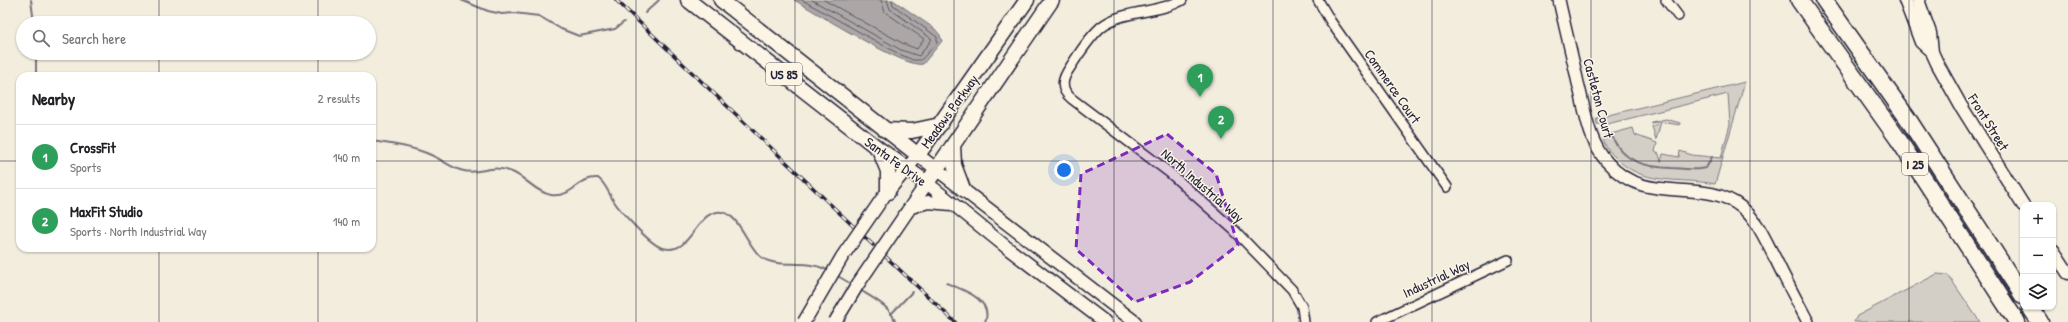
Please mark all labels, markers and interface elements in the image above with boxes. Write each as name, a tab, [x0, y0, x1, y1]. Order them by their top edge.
search box	[16, 16, 376, 60]
icon: search	[30, 27, 52, 49]
text: Search here	[62, 28, 126, 49]
street label: Commerce Court	[1360, 45, 1426, 127]
street label: Castleton Court	[1579, 56, 1619, 140]
road number: US 85	[766, 63, 802, 85]
pin: 1	[1187, 64, 1213, 97]
street label: Meadows Parkway	[916, 70, 983, 152]
text: Nearby	[32, 87, 75, 110]
text: 2 results	[318, 89, 360, 107]
street label: Front Street	[1964, 89, 2014, 154]
pin: 2	[1208, 106, 1234, 139]
street label: Santa Fe Drive	[861, 132, 931, 190]
text: CrossFit	[70, 137, 116, 158]
street label: North Industrial Way	[1157, 144, 1249, 227]
text: 1	[43, 148, 47, 166]
text: 140 m	[333, 148, 360, 166]
road number: I 25	[1902, 153, 1928, 175]
text: Sports	[70, 158, 101, 176]
your location	[1054, 160, 1074, 180]
text: MaxFit Studio	[70, 201, 142, 222]
map controls	[2020, 202, 2056, 310]
button: +	[2020, 202, 2056, 238]
text: 2	[42, 212, 48, 230]
text: 140 m	[333, 212, 360, 230]
text: Sports · North Industrial Way	[70, 222, 207, 240]
button: −	[2020, 238, 2056, 274]
street label: Industrial Way	[1399, 254, 1473, 303]
button: layers	[2020, 274, 2056, 310]

